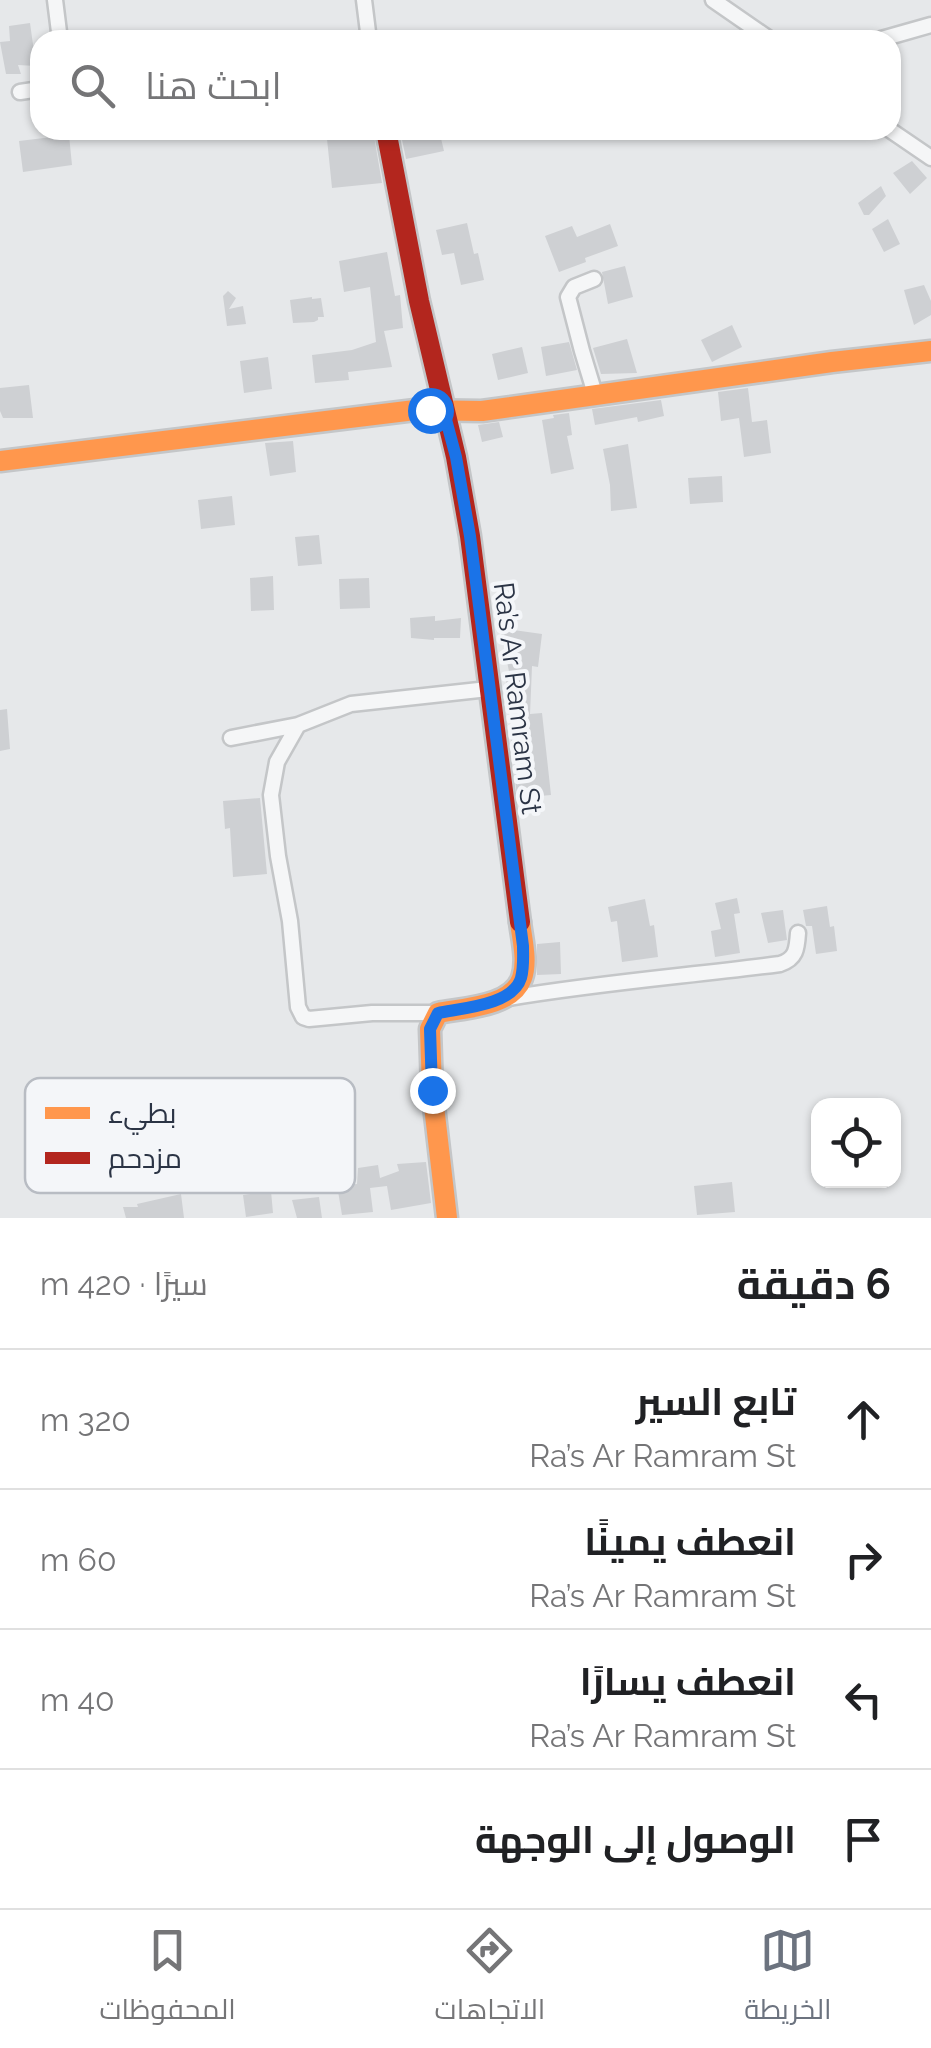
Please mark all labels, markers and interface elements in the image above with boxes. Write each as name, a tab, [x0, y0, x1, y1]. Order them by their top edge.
search box	[30, 30, 901, 140]
icon: search	[65, 58, 120, 113]
text: ابحث هنا	[145, 63, 282, 108]
route start	[408, 388, 454, 434]
street label: Ra’s Ar Ramram St	[487, 580, 548, 817]
route end	[410, 1068, 456, 1114]
legend	[25, 1078, 355, 1193]
text: بطيء	[108, 1097, 176, 1135]
map controls	[811, 1098, 901, 1188]
button: locate	[811, 1098, 901, 1188]
text: مزدحم	[108, 1142, 182, 1178]
text: 6 دقيقة	[737, 1260, 891, 1309]
text: سيرًا · 420 m	[40, 1265, 208, 1302]
text: تابع السير	[636, 1379, 796, 1424]
icon: ahead	[836, 1392, 891, 1447]
text: 320 m	[40, 1401, 131, 1438]
text: Ra’s Ar Ramram St	[529, 1437, 796, 1474]
text: انعطف يمينًا	[584, 1519, 796, 1564]
icon: right	[836, 1532, 891, 1587]
text: 60 m	[40, 1541, 116, 1578]
text: Ra’s Ar Ramram St	[529, 1577, 796, 1614]
text: انعطف يسارًا	[580, 1659, 796, 1704]
icon: left	[836, 1672, 891, 1727]
text: 40 m	[40, 1681, 115, 1718]
text: Ra’s Ar Ramram St	[529, 1717, 796, 1754]
icon: arrive	[836, 1812, 891, 1867]
text: الوصول إلى الوجهة	[475, 1817, 796, 1862]
tab: المحفوظات	[99, 1923, 236, 2035]
tab: الاتجاهات	[435, 1923, 545, 2035]
tab: الخريطة	[744, 1923, 832, 2035]

